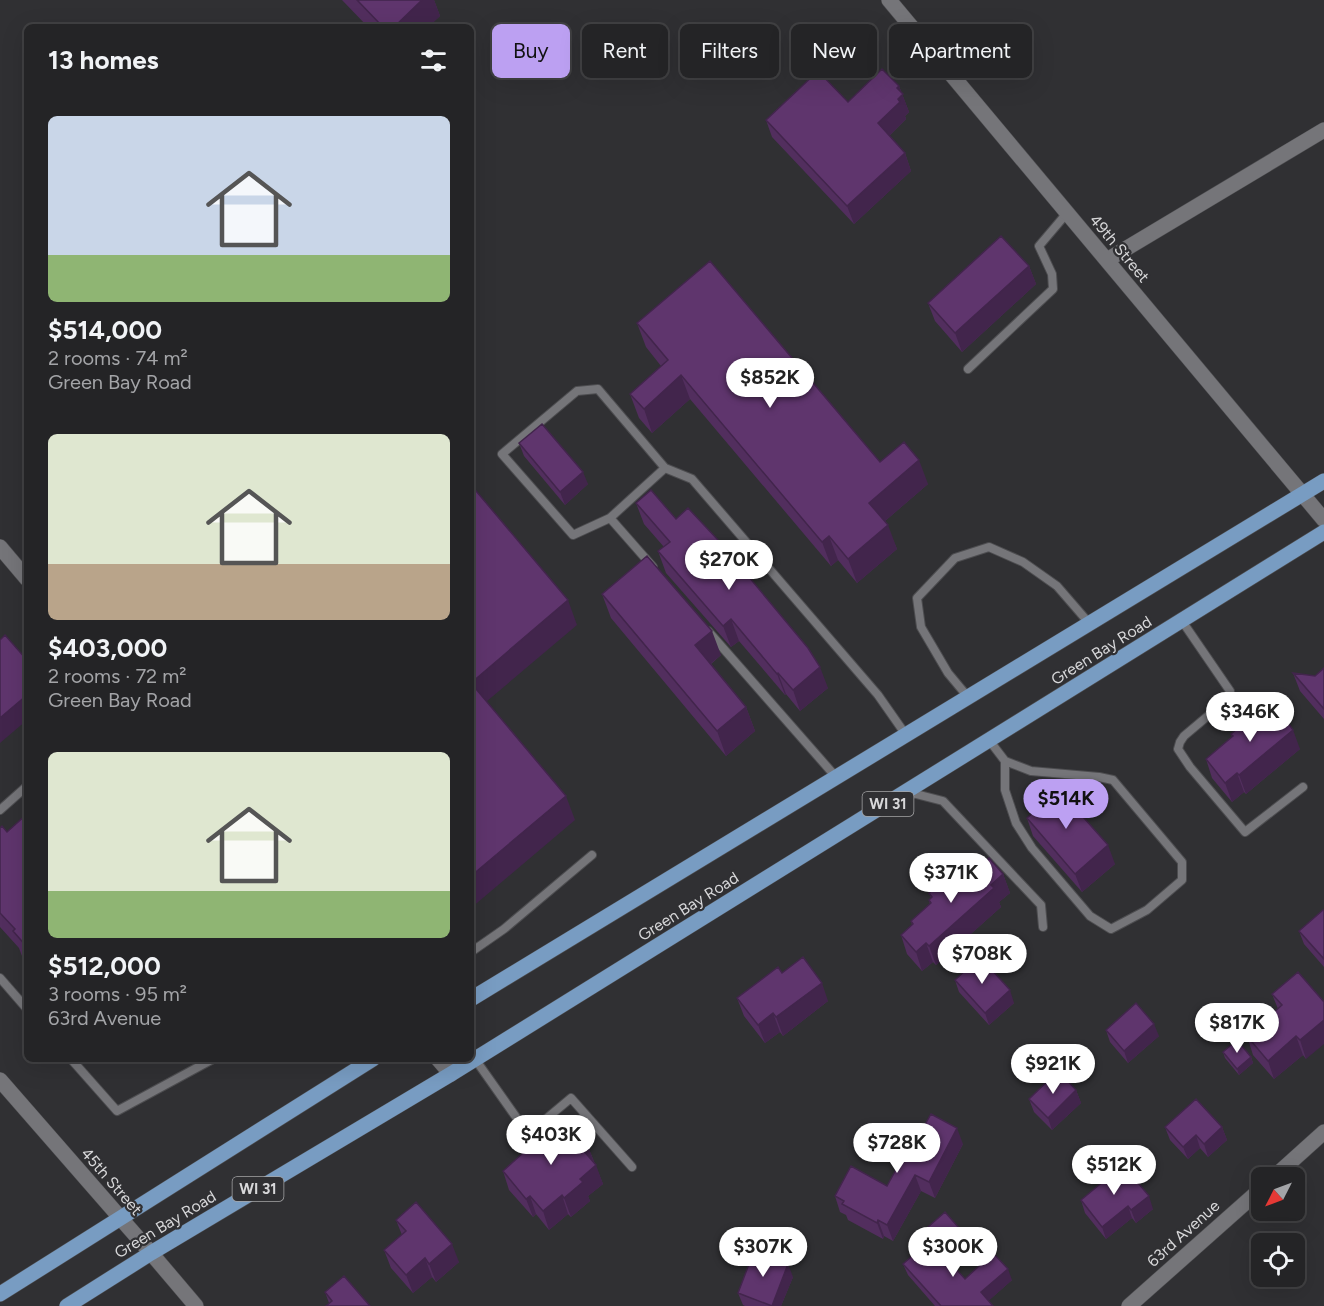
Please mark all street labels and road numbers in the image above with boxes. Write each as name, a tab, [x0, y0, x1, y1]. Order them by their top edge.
street label: 49th Street	[1086, 211, 1153, 286]
street label: Green Bay Road	[1047, 612, 1155, 689]
road number: WI 31	[862, 792, 914, 816]
street label: Green Bay Road	[634, 868, 742, 945]
street label: 45th Street	[77, 1144, 146, 1219]
road number: WI 31	[232, 1177, 284, 1201]
street label: Green Bay Road	[111, 1187, 219, 1262]
street label: 63rd Avenue	[1143, 1196, 1224, 1271]

